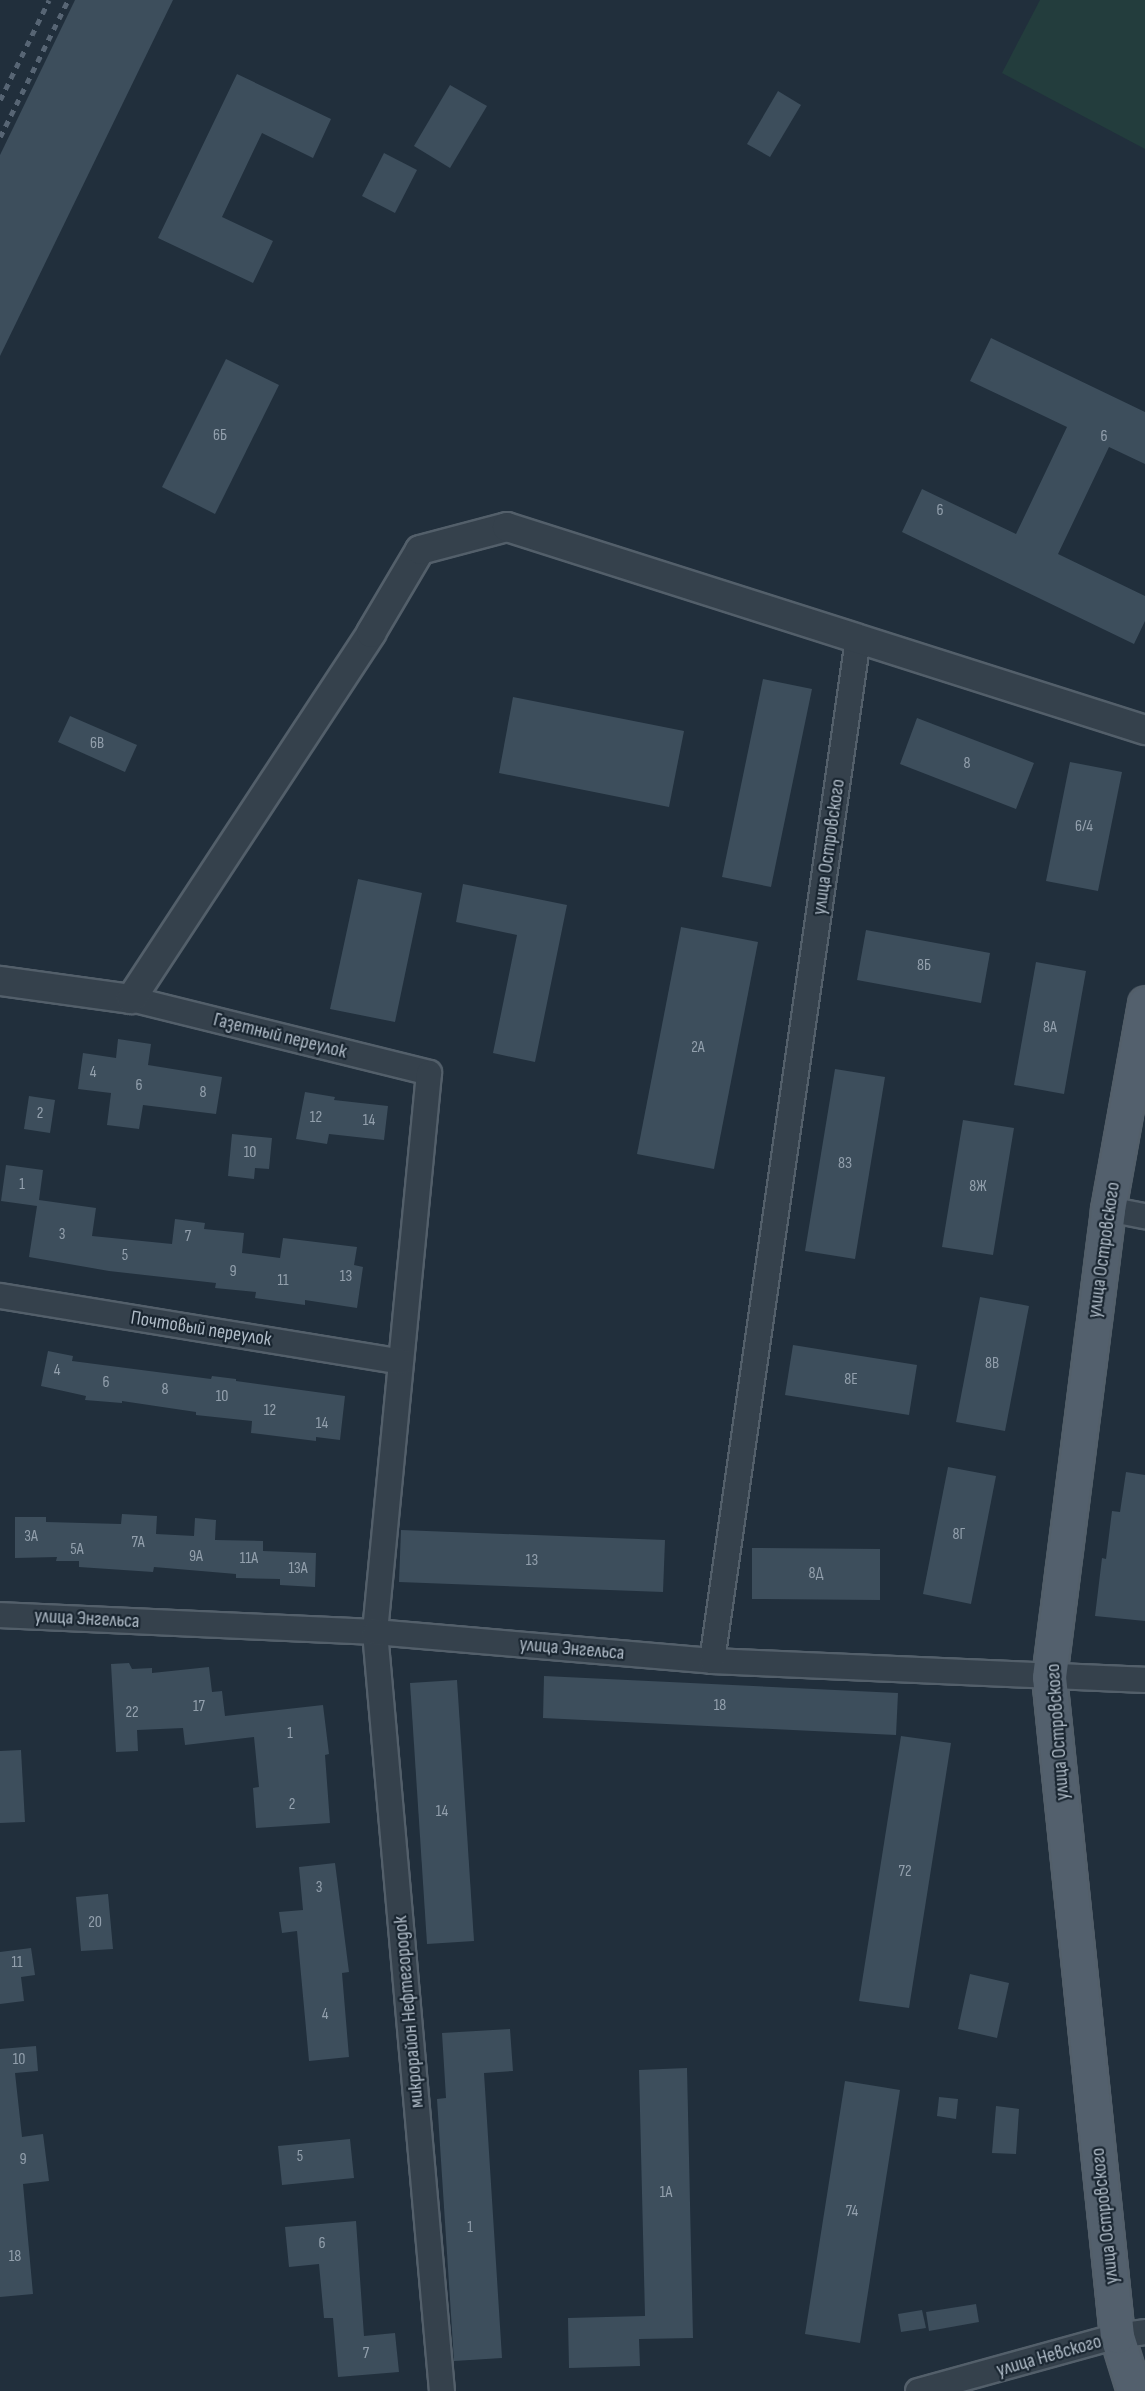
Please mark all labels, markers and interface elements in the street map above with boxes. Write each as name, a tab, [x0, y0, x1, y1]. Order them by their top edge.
house number: 6Б	[213, 426, 227, 446]
house number: 6	[1100, 427, 1108, 447]
house number: 6	[936, 501, 944, 521]
house number: 6В	[90, 734, 104, 754]
house number: 8	[963, 754, 971, 774]
street label: улица Островского	[808, 778, 850, 916]
house number: 6/4	[1075, 817, 1093, 837]
house number: 8Б	[917, 956, 931, 976]
street label: Газетный переулок	[211, 1008, 349, 1064]
house number: 8А	[1043, 1018, 1057, 1038]
house number: 2А	[691, 1038, 705, 1058]
house number: 4	[90, 1063, 96, 1083]
house number: 6	[135, 1076, 143, 1096]
house number: 8	[199, 1083, 207, 1103]
house number: 2	[37, 1104, 43, 1124]
house number: 12	[310, 1108, 322, 1128]
house number: 14	[363, 1111, 375, 1131]
house number: 10	[244, 1143, 256, 1163]
house number: 8З	[838, 1154, 852, 1174]
house number: 1	[19, 1175, 25, 1195]
house number: 8Ж	[969, 1177, 987, 1197]
street label: улица Островского	[1083, 1181, 1125, 1319]
house number: 3	[59, 1225, 65, 1245]
house number: 7	[185, 1227, 191, 1247]
house number: 5	[122, 1246, 128, 1266]
house number: 9	[229, 1262, 237, 1282]
house number: 13	[340, 1267, 352, 1287]
house number: 11	[277, 1271, 289, 1291]
street label: Почтовый переулок	[129, 1306, 273, 1352]
house number: 8В	[985, 1354, 999, 1374]
house number: 4	[54, 1361, 60, 1381]
house number: 8Е	[844, 1370, 858, 1390]
house number: 6	[102, 1373, 110, 1393]
house number: 8	[161, 1380, 169, 1400]
house number: 10	[216, 1387, 228, 1407]
house number: 12	[264, 1401, 276, 1421]
house number: 14	[316, 1414, 328, 1434]
house number: 8Г	[953, 1525, 965, 1545]
house number: 3А	[24, 1527, 38, 1547]
house number: 7А	[132, 1533, 144, 1553]
house number: 5А	[70, 1540, 84, 1560]
house number: 9А	[189, 1547, 203, 1567]
house number: 11А	[240, 1549, 258, 1569]
house number: 13	[526, 1551, 538, 1571]
house number: 13А	[288, 1559, 308, 1579]
house number: 8Д	[809, 1564, 823, 1584]
street label: улица Энгельса	[34, 1604, 140, 1634]
street label: улица Энгельса	[519, 1632, 625, 1666]
street label: улица Островского	[1041, 1663, 1075, 1801]
house number: 18	[714, 1696, 726, 1716]
house number: 17	[193, 1697, 205, 1717]
house number: 22	[125, 1703, 139, 1723]
house number: 1	[287, 1724, 293, 1744]
house number: 2	[289, 1795, 295, 1815]
house number: 14	[436, 1802, 448, 1822]
house number: 72	[899, 1862, 911, 1882]
house number: 3	[316, 1878, 322, 1898]
house number: 20	[88, 1913, 102, 1933]
street label: микрорайон Нефтегородок	[389, 1915, 429, 2109]
house number: 11	[11, 1953, 23, 1973]
house number: 4	[322, 2005, 328, 2025]
house number: 10	[13, 2050, 25, 2070]
house number: 5	[297, 2147, 303, 2167]
street label: улица Островского	[1086, 2147, 1124, 2285]
house number: 9	[19, 2150, 27, 2170]
house number: 1А	[660, 2183, 672, 2203]
house number: 74	[846, 2202, 858, 2222]
house number: 1	[467, 2218, 473, 2238]
house number: 6	[318, 2234, 326, 2254]
house number: 18	[9, 2247, 21, 2267]
street label: улица Невского	[994, 2330, 1104, 2382]
house number: 7	[363, 2344, 369, 2364]

